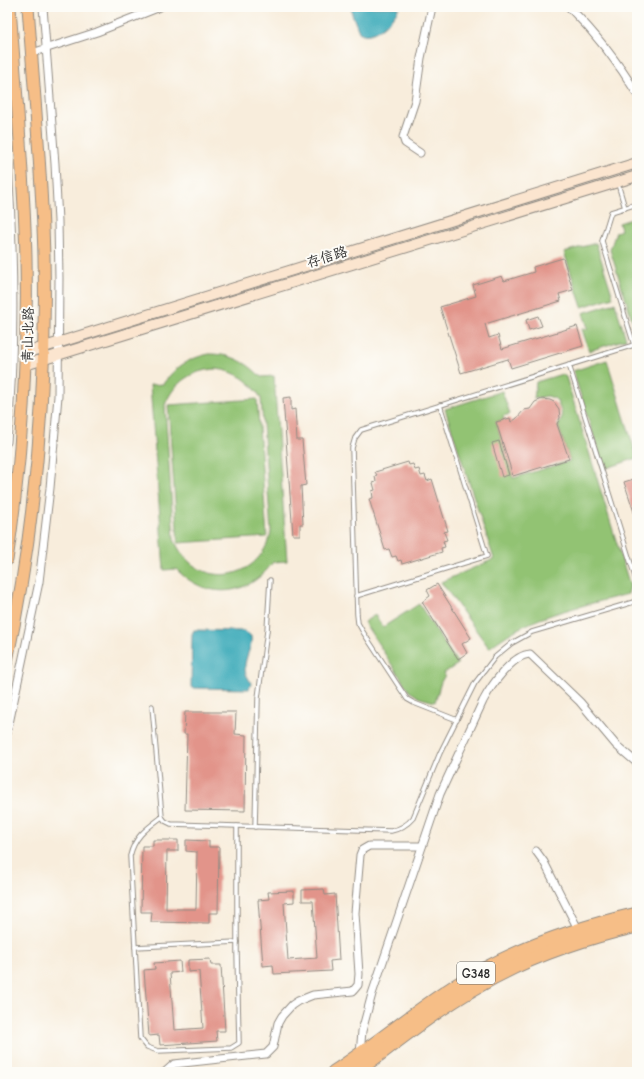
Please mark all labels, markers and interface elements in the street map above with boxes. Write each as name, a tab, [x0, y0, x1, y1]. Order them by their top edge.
street label: 存信路	[304, 243, 350, 271]
street label: 青山北路	[19, 307, 37, 363]
road number: G348	[457, 962, 495, 984]

